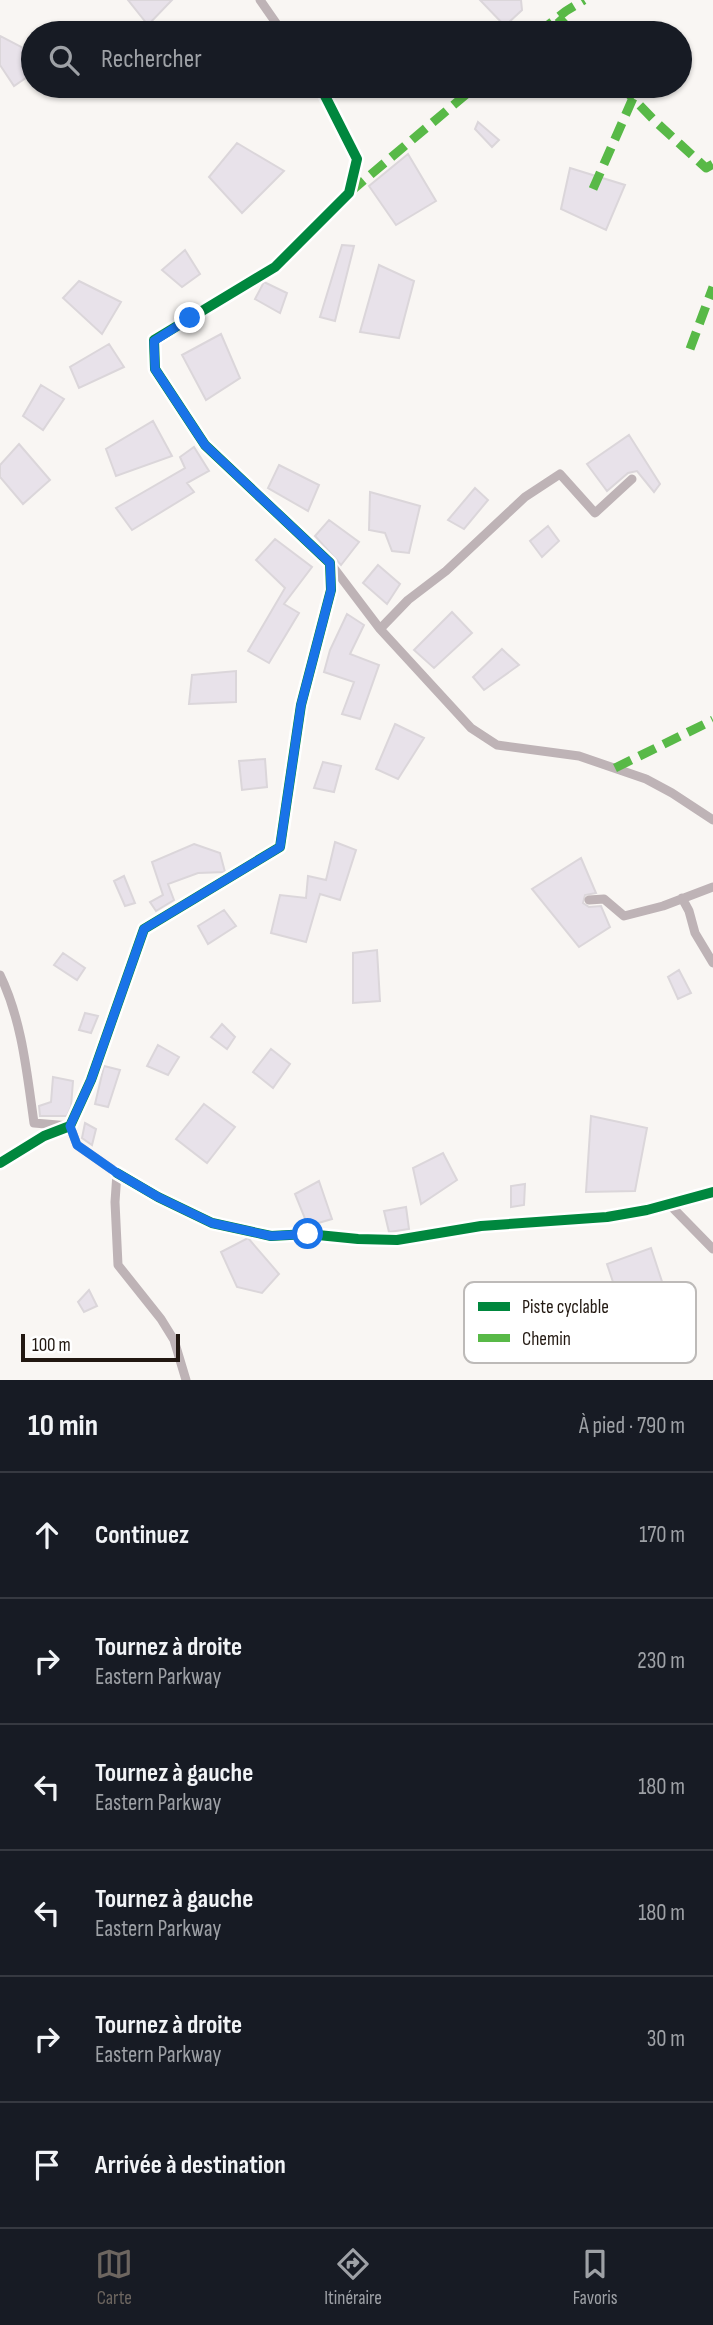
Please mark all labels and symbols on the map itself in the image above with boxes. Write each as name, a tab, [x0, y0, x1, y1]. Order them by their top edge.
route end	[174, 302, 205, 333]
route start	[292, 1218, 323, 1249]
legend	[464, 1282, 696, 1363]
text: Piste cyclable	[522, 1296, 609, 1319]
text: Chemin	[522, 1328, 571, 1351]
scale bar	[21, 1331, 180, 1363]

